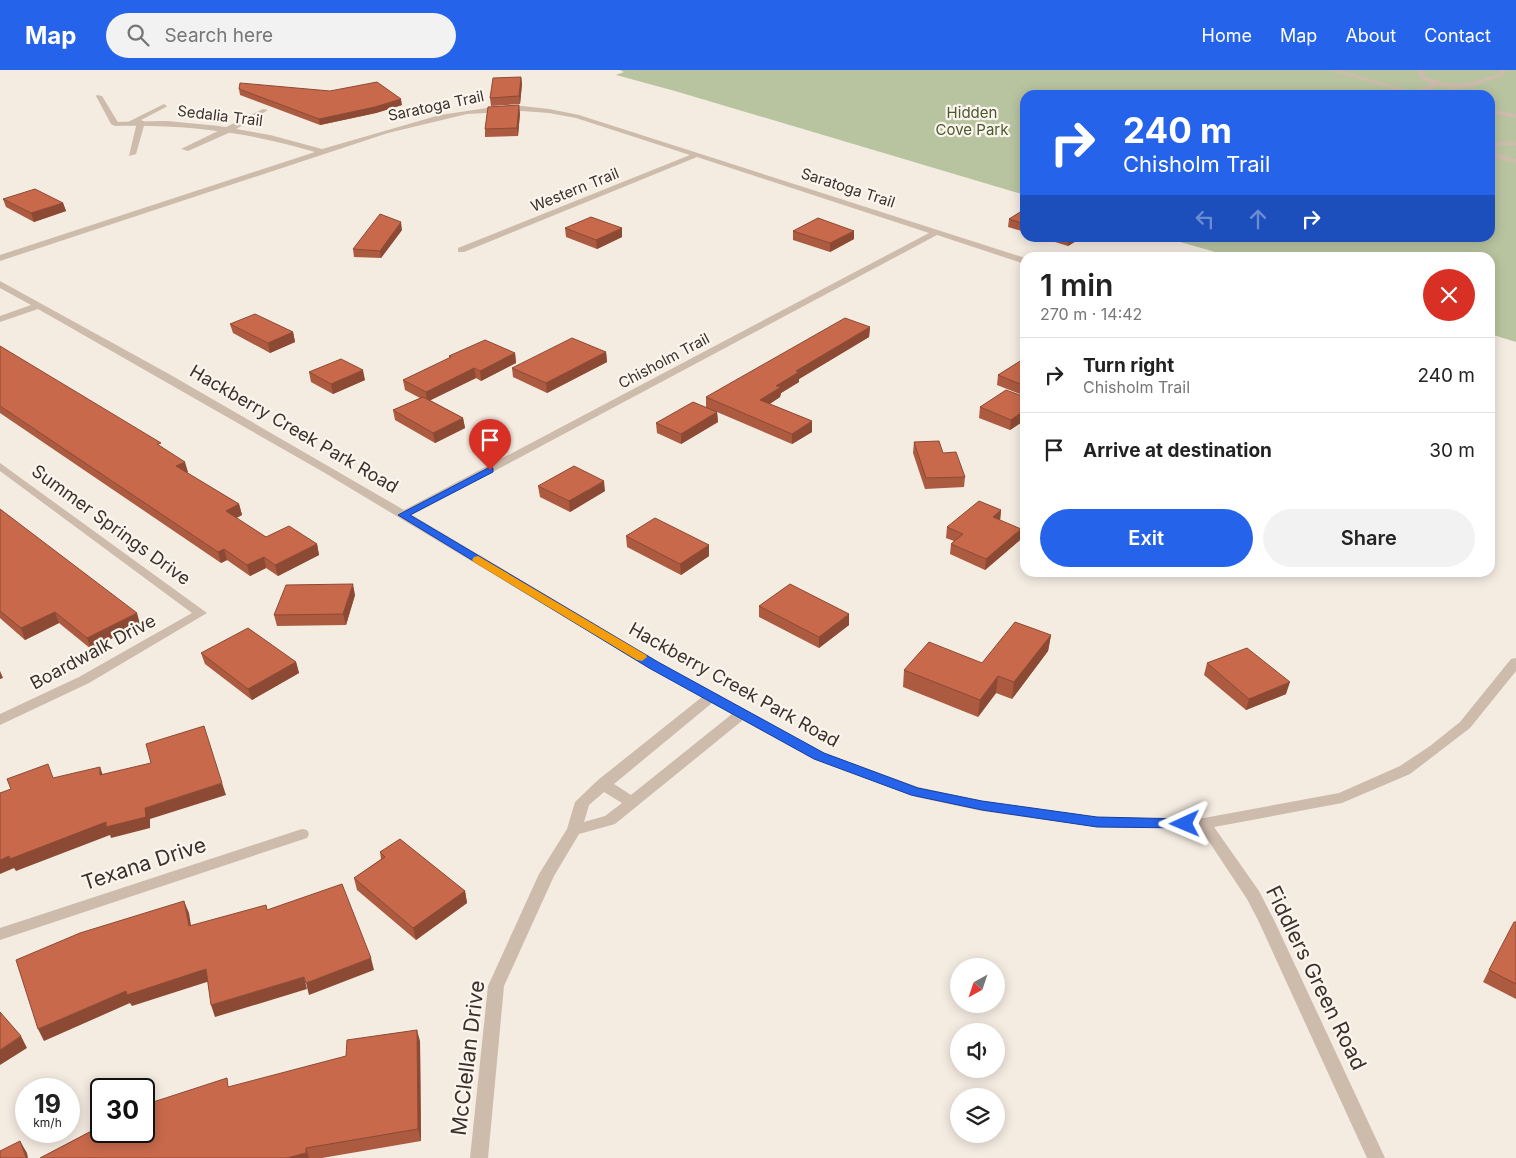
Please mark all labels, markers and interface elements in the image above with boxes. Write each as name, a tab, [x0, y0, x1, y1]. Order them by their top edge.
search box	[106, 13, 456, 58]
text: Map	[25, 21, 76, 50]
icon: search	[124, 21, 152, 49]
text: Search here	[164, 24, 273, 47]
text: Home	[1202, 25, 1252, 46]
text: Map	[1280, 25, 1317, 46]
text: About	[1345, 25, 1396, 46]
text: Contact	[1424, 25, 1491, 46]
street label: Saratoga Trail	[386, 86, 486, 125]
street label: Sedalia Trail	[176, 101, 264, 130]
park label: Hidden Cove Park	[936, 103, 1009, 139]
text: 240 m	[1123, 109, 1232, 151]
icon: right	[1040, 110, 1105, 175]
text: Chisholm Trail	[1123, 151, 1270, 177]
street label: Western Trail	[528, 163, 622, 216]
street label: Saratoga Trail	[799, 163, 898, 212]
icon: left	[1191, 205, 1219, 233]
icon: ahead	[1244, 205, 1272, 233]
icon: right	[1297, 205, 1325, 233]
text: 1 min	[1040, 267, 1113, 303]
button: close	[1423, 269, 1475, 321]
text: 270 m · 14:42	[1040, 304, 1142, 324]
street label: Chisholm Trail	[615, 329, 713, 393]
text: Turn right	[1083, 354, 1174, 377]
street label: Hackberry Creek Park Road	[186, 360, 402, 497]
icon: right	[1040, 361, 1068, 389]
text: 240 m	[1417, 364, 1475, 387]
text: Chisholm Trail	[1083, 377, 1190, 397]
pin	[469, 419, 511, 470]
icon: arrive	[476, 426, 504, 454]
icon: arrive	[1040, 436, 1068, 464]
text: Arrive at destination	[1083, 439, 1272, 462]
text: 30 m	[1429, 439, 1475, 462]
street label: Summer Springs Drive	[28, 460, 195, 589]
button: Exit	[1040, 509, 1253, 567]
button: Share	[1263, 509, 1475, 567]
street label: Boardwalk Drive	[26, 610, 159, 693]
street label: Hackberry Creek Park Road	[625, 618, 843, 751]
position arrow	[1158, 797, 1210, 849]
street label: Texana Drive	[79, 832, 209, 895]
street label: Fiddlers Green Road	[1261, 881, 1372, 1074]
north arrow	[950, 958, 1005, 1012]
map controls	[950, 958, 1005, 1143]
street label: McClellan Drive	[446, 979, 489, 1137]
button: sound	[950, 1023, 1005, 1078]
speed limit sign: 30	[90, 1078, 155, 1143]
button: layers	[950, 1088, 1005, 1143]
text: 19	[34, 1089, 61, 1119]
text: km/h	[33, 1115, 62, 1130]

